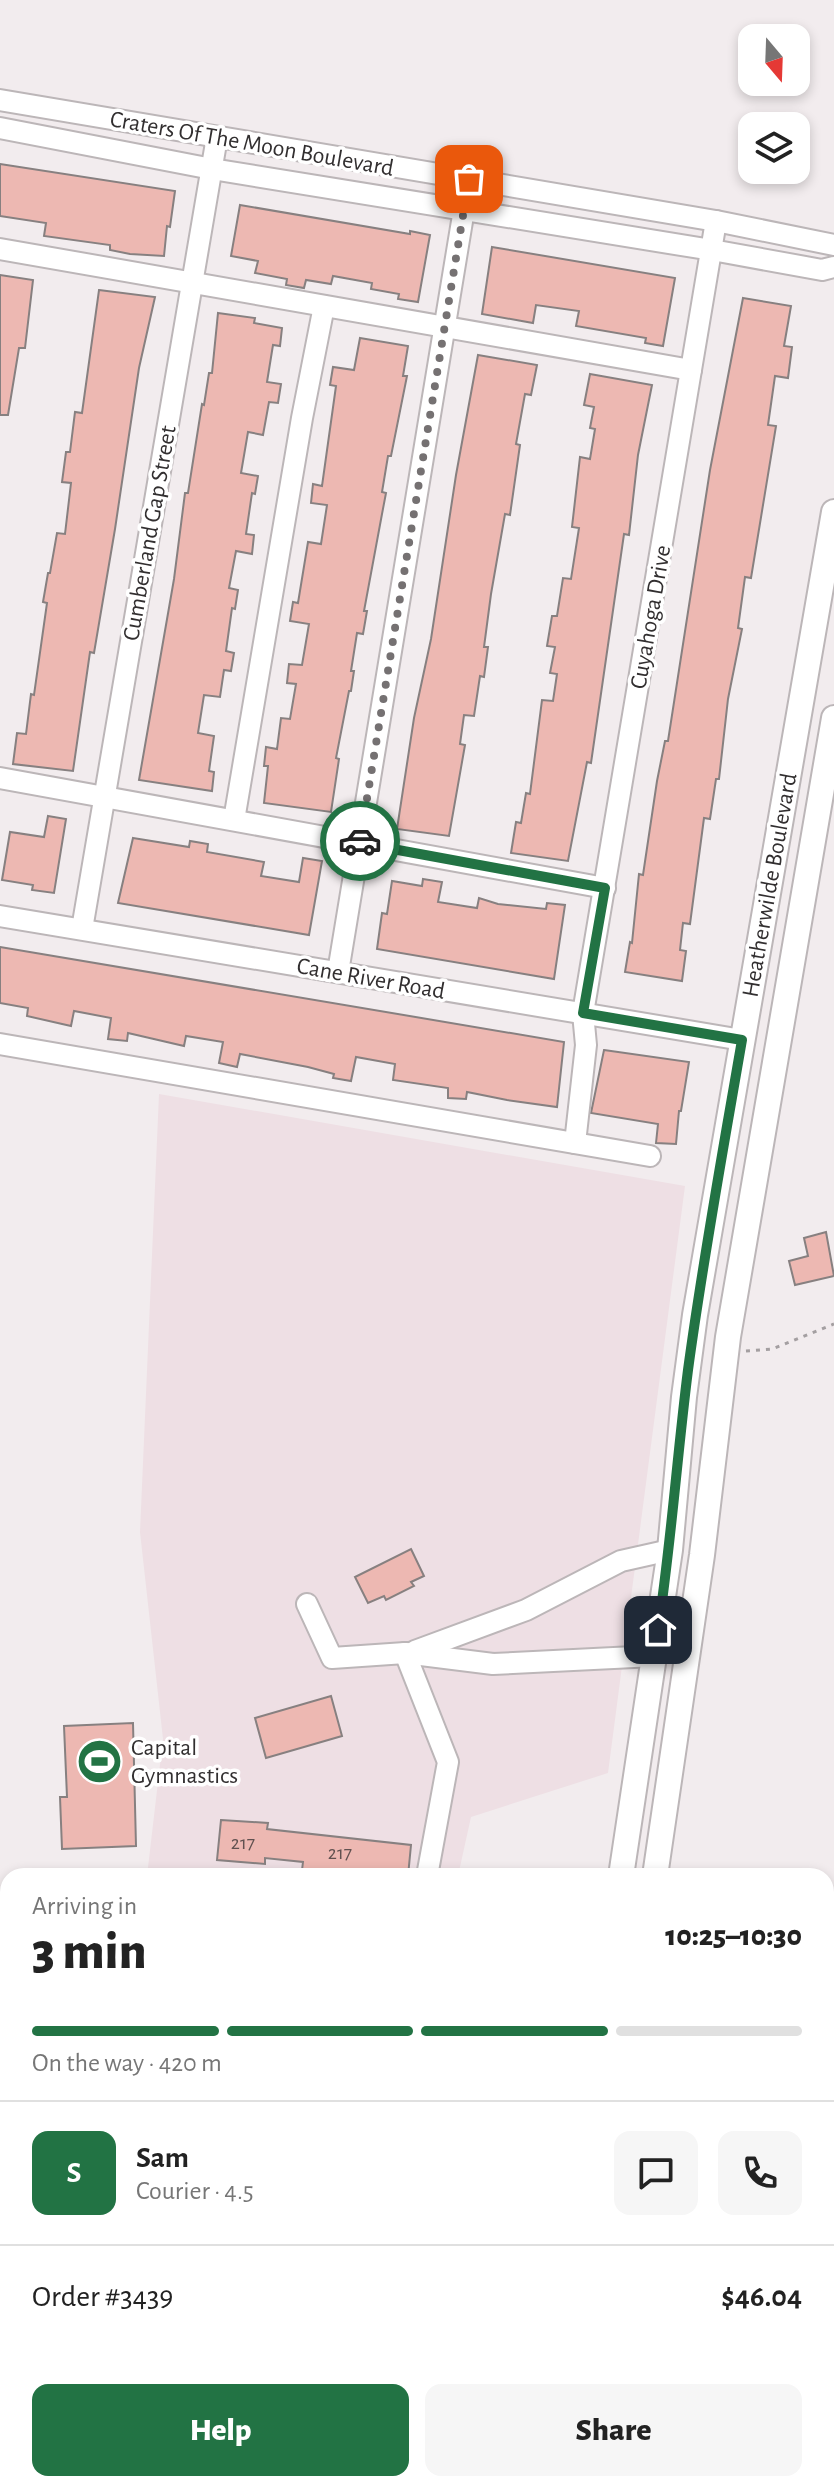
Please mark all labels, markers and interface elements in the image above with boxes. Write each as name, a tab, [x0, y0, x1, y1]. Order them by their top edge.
north arrow	[738, 24, 810, 96]
map controls	[738, 24, 810, 184]
street label: Craters Of The Moon Boulevard	[108, 107, 396, 181]
button: layers	[738, 112, 810, 184]
pin	[435, 145, 503, 213]
icon: bag	[447, 157, 491, 201]
street label: Cumberland Gap Street	[119, 423, 181, 643]
street label: Cuyahoga Drive	[627, 543, 675, 691]
street label: Heatherwilde Boulevard	[738, 771, 802, 999]
courier	[320, 801, 400, 881]
icon: car	[338, 819, 382, 863]
street label: Cane River Road	[295, 954, 447, 1004]
pin	[624, 1596, 692, 1664]
icon: home	[636, 1608, 680, 1652]
place label: Capital Gymnastics	[131, 1736, 238, 1788]
sports icon: Capital Gymnastics	[76, 1737, 124, 1785]
house number: 217	[231, 1833, 255, 1853]
house number: 217	[328, 1843, 352, 1863]
text: Arriving in	[32, 1893, 137, 1919]
text: 10:25–10:30	[665, 1921, 802, 1951]
text: 3 min	[32, 1926, 146, 1978]
text: On the way · 420 m	[32, 2050, 222, 2076]
button: chat	[614, 2131, 698, 2215]
button: phone	[718, 2131, 802, 2215]
text: Sam	[136, 2143, 189, 2173]
text: S	[67, 2158, 81, 2188]
text: Courier · 4.5	[136, 2178, 254, 2204]
text: Order #3439	[32, 2282, 173, 2312]
text: $46.04	[721, 2282, 802, 2312]
button: Help	[32, 2384, 409, 2476]
button: Share	[425, 2384, 802, 2476]

